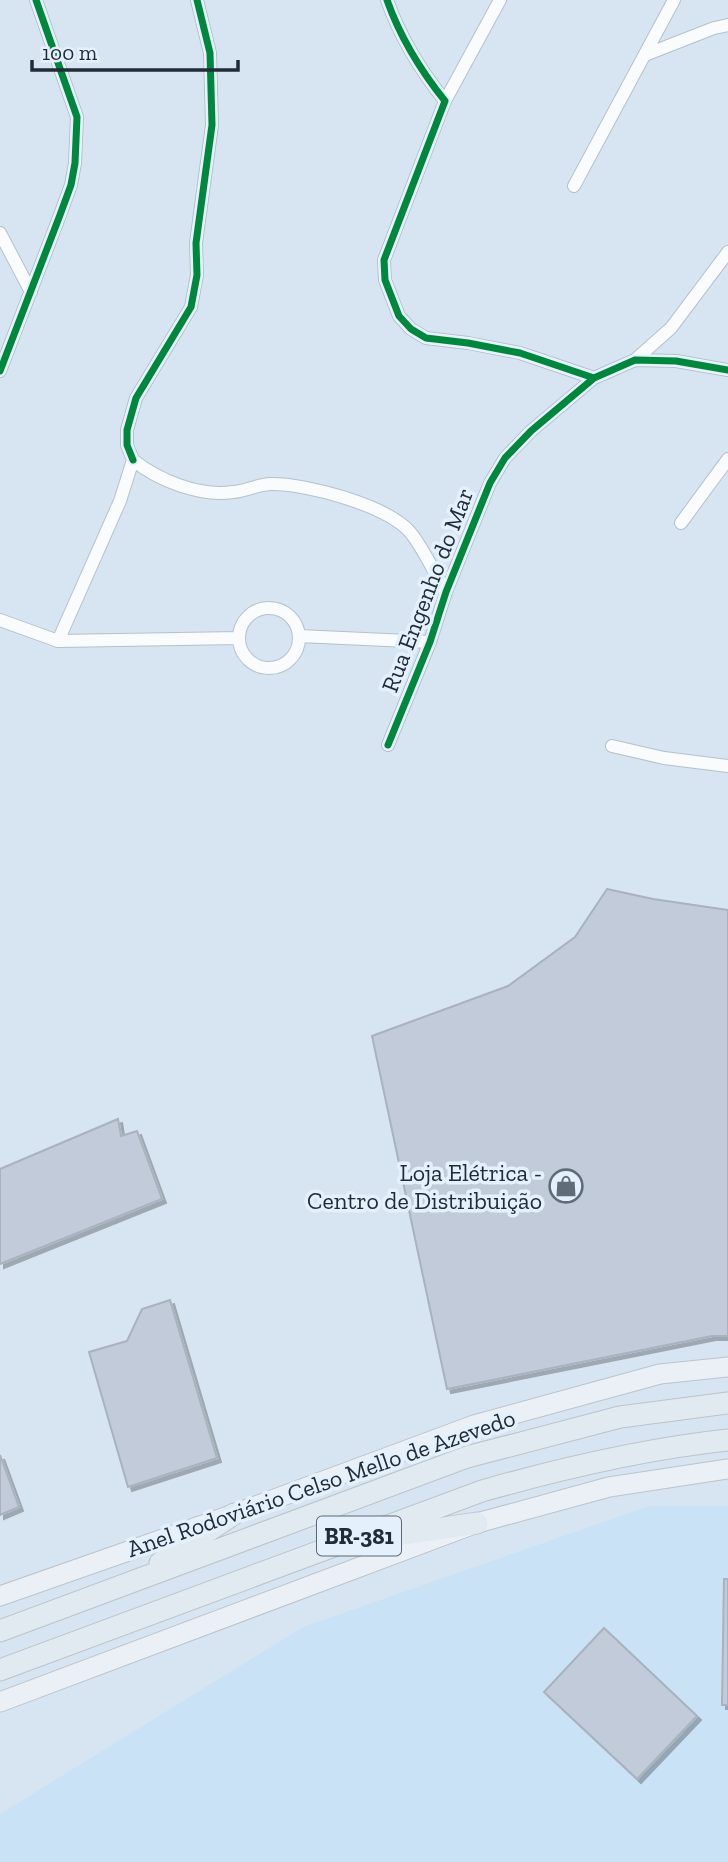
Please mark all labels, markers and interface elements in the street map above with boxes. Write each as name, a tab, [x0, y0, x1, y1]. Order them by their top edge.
scale bar	[32, 28, 238, 72]
text: 100 m	[42, 40, 97, 65]
street label: Rua Engenho do Mar	[375, 484, 479, 696]
place label: Loja Elétrica - Centro de Distribuição	[307, 1158, 542, 1215]
shop icon: Loja Elétrica - Centro de Distribuição	[547, 1167, 585, 1205]
street label: Anel Rodoviário Celso Mello de Azevedo	[123, 1403, 519, 1563]
road number: BR-381	[317, 1516, 401, 1555]

